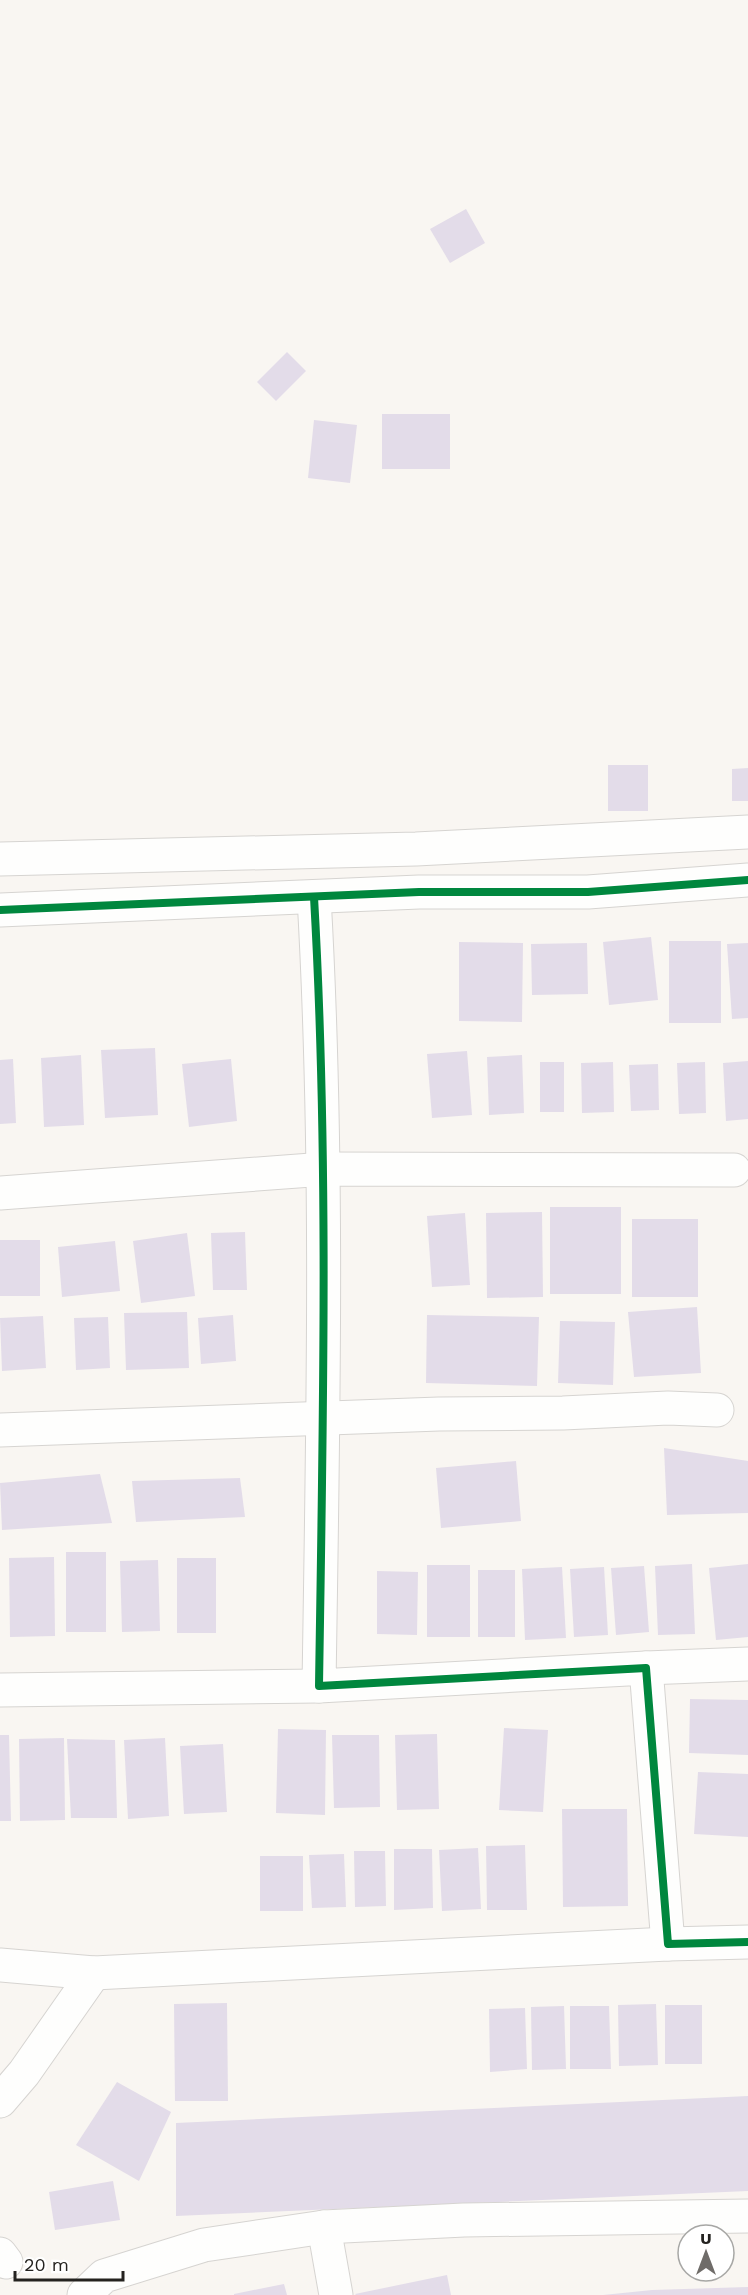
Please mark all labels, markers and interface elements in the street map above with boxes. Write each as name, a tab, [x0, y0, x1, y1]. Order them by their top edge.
north arrow	[676, 2223, 736, 2283]
text: U	[700, 2229, 712, 2248]
scale bar	[15, 2244, 123, 2282]
text: 20 m	[24, 2254, 69, 2275]

